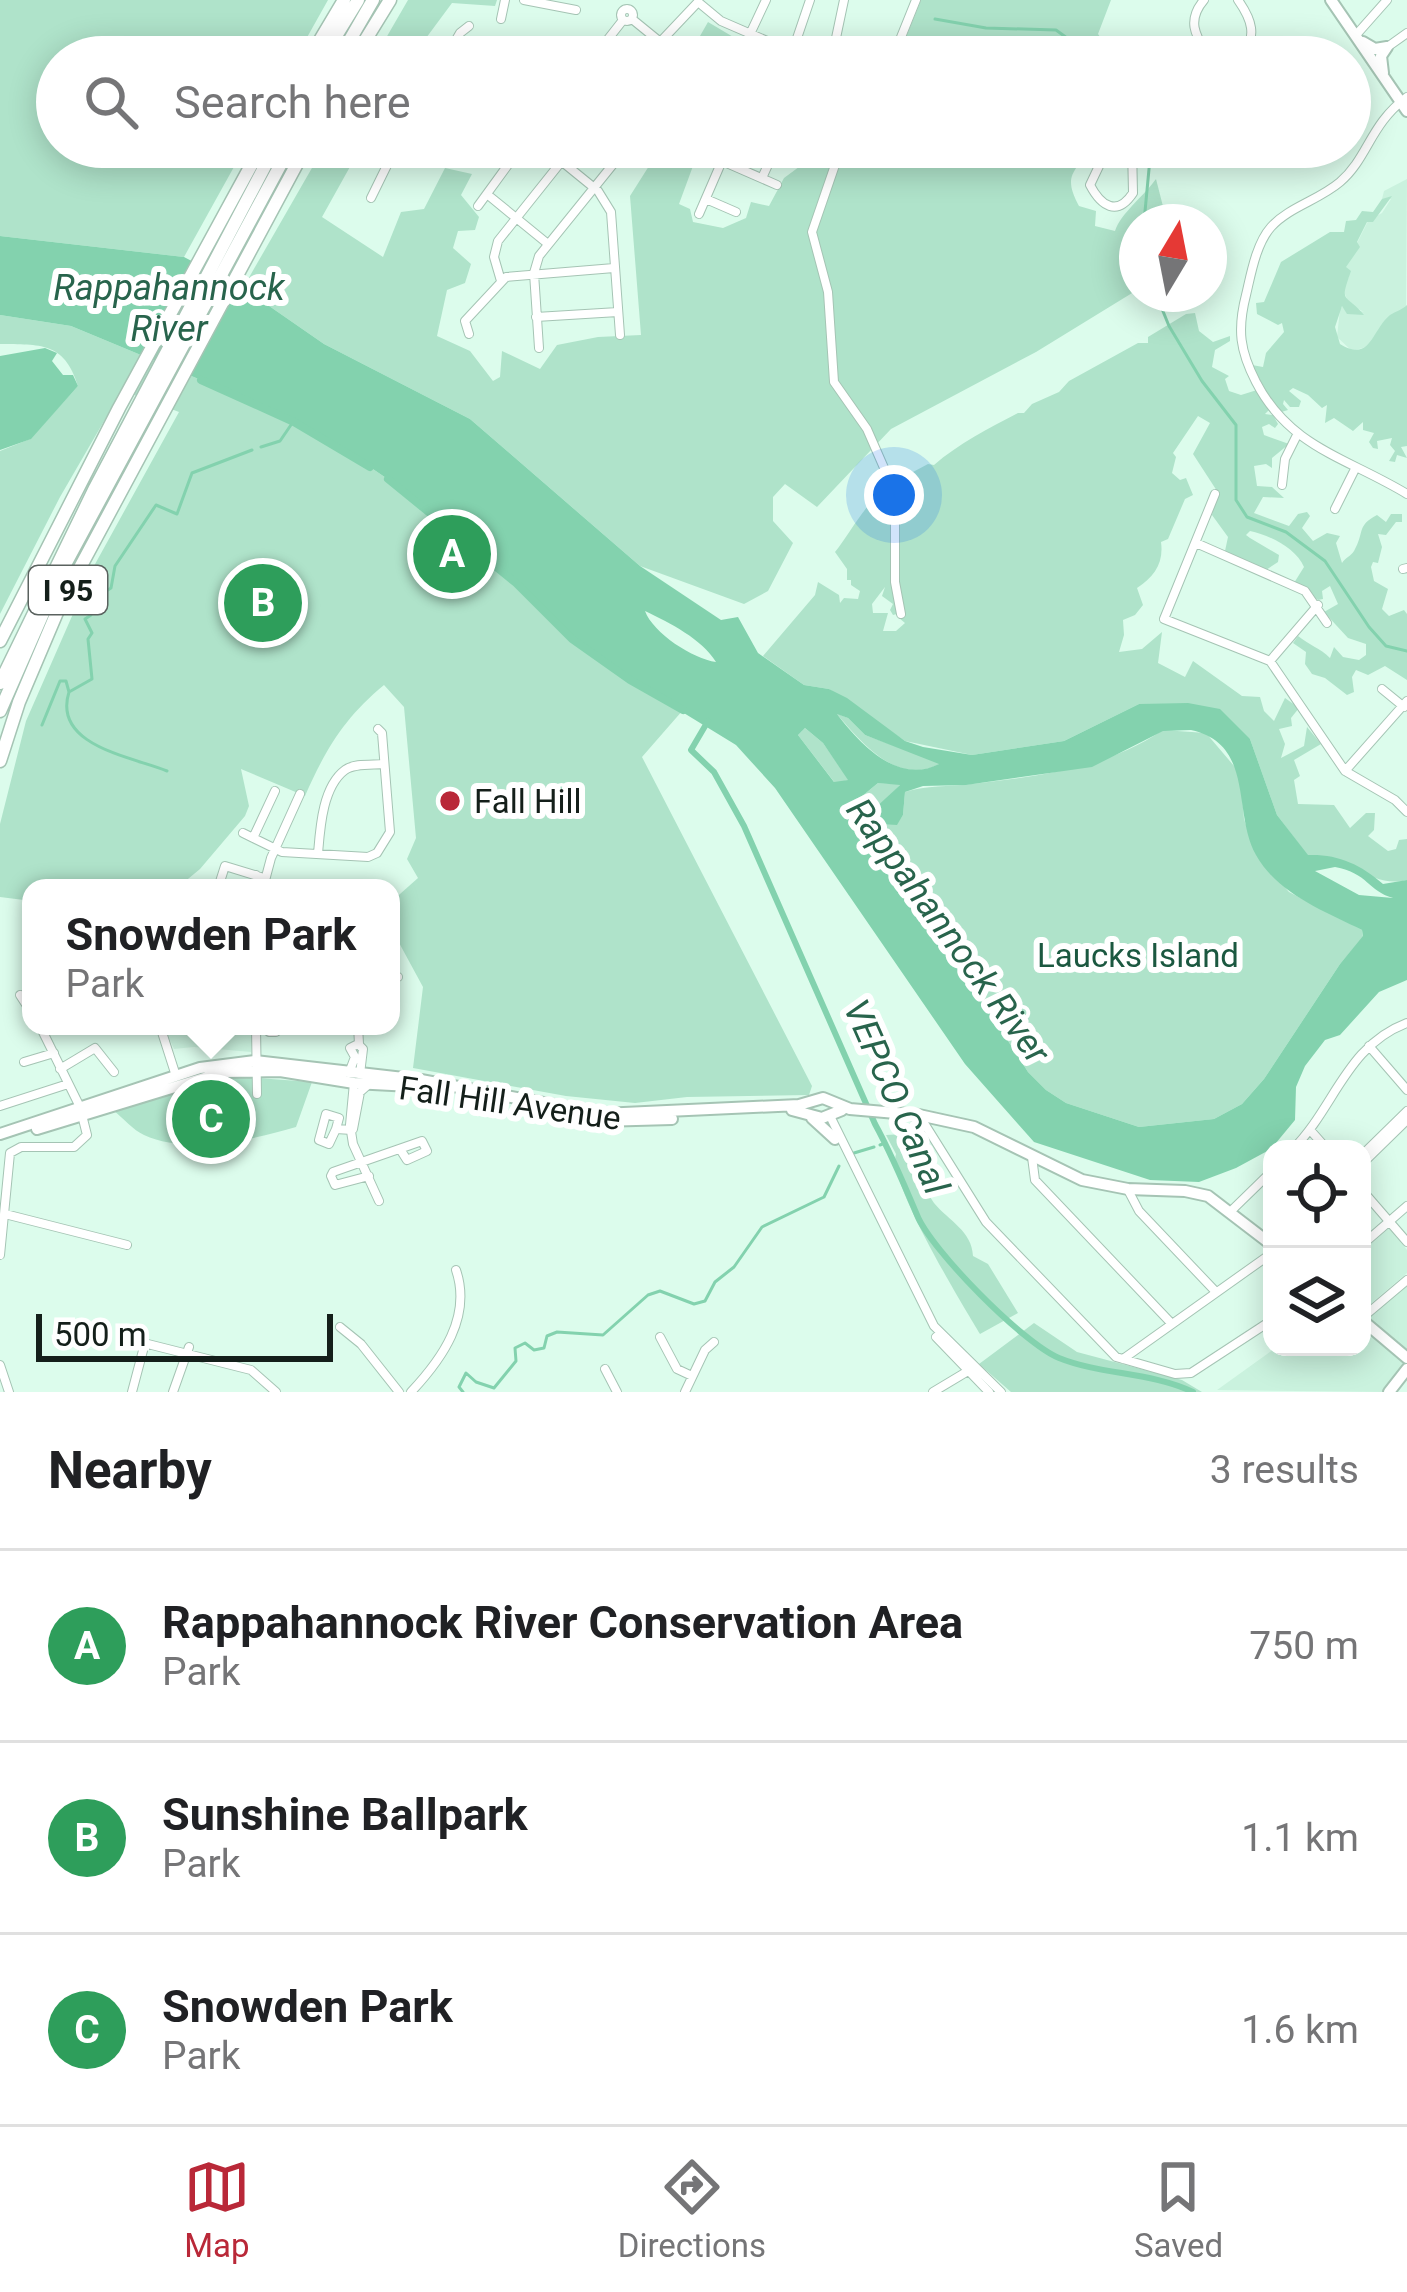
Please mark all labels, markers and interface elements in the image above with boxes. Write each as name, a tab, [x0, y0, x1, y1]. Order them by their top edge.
search box	[36, 36, 1371, 168]
icon: search	[78, 69, 144, 135]
text: Search here	[174, 76, 411, 129]
north arrow	[1119, 204, 1227, 312]
water label: Rappahannock River	[53, 267, 286, 350]
your location	[864, 465, 924, 525]
pin: A	[413, 509, 491, 599]
pin: B	[224, 558, 302, 648]
road number: I 95	[29, 566, 107, 614]
place label: Fall Hill	[474, 782, 582, 821]
marker: Fall Hill	[437, 788, 463, 814]
water label: Rappahannock River	[838, 790, 1059, 1073]
popup	[22, 879, 400, 1035]
text: Snowden Park	[66, 908, 356, 961]
park label: Laucks Island	[1037, 936, 1239, 975]
text: Park	[66, 961, 144, 1007]
water label: VEPCO Canal	[834, 993, 958, 1201]
street label: Fall Hill Avenue	[397, 1068, 623, 1138]
pin: C	[172, 1074, 250, 1164]
map controls	[1263, 1140, 1371, 1356]
button: locate	[1263, 1140, 1371, 1248]
button: layers	[1263, 1248, 1371, 1356]
scale bar	[36, 1308, 333, 1361]
text: 500 m	[54, 1315, 147, 1354]
text: Nearby	[48, 1441, 212, 1500]
text: 3 results	[1210, 1447, 1359, 1493]
text: Rappahannock River Conservation Area	[162, 1596, 963, 1649]
text: A	[74, 1623, 100, 1669]
text: 750 m	[1249, 1623, 1359, 1669]
text: Park	[162, 1649, 241, 1695]
text: Sunshine Ballpark	[162, 1788, 528, 1841]
text: B	[75, 1815, 99, 1861]
text: 1.1 km	[1241, 1815, 1359, 1861]
text: Park	[162, 1841, 241, 1887]
text: Snowden Park	[162, 1980, 453, 2033]
text: C	[74, 2007, 100, 2053]
text: 1.6 km	[1241, 2007, 1359, 2053]
text: Park	[162, 2033, 241, 2079]
tab: Map	[184, 2154, 250, 2265]
tab: Directions	[618, 2154, 766, 2265]
tab: Saved	[1134, 2154, 1223, 2265]

